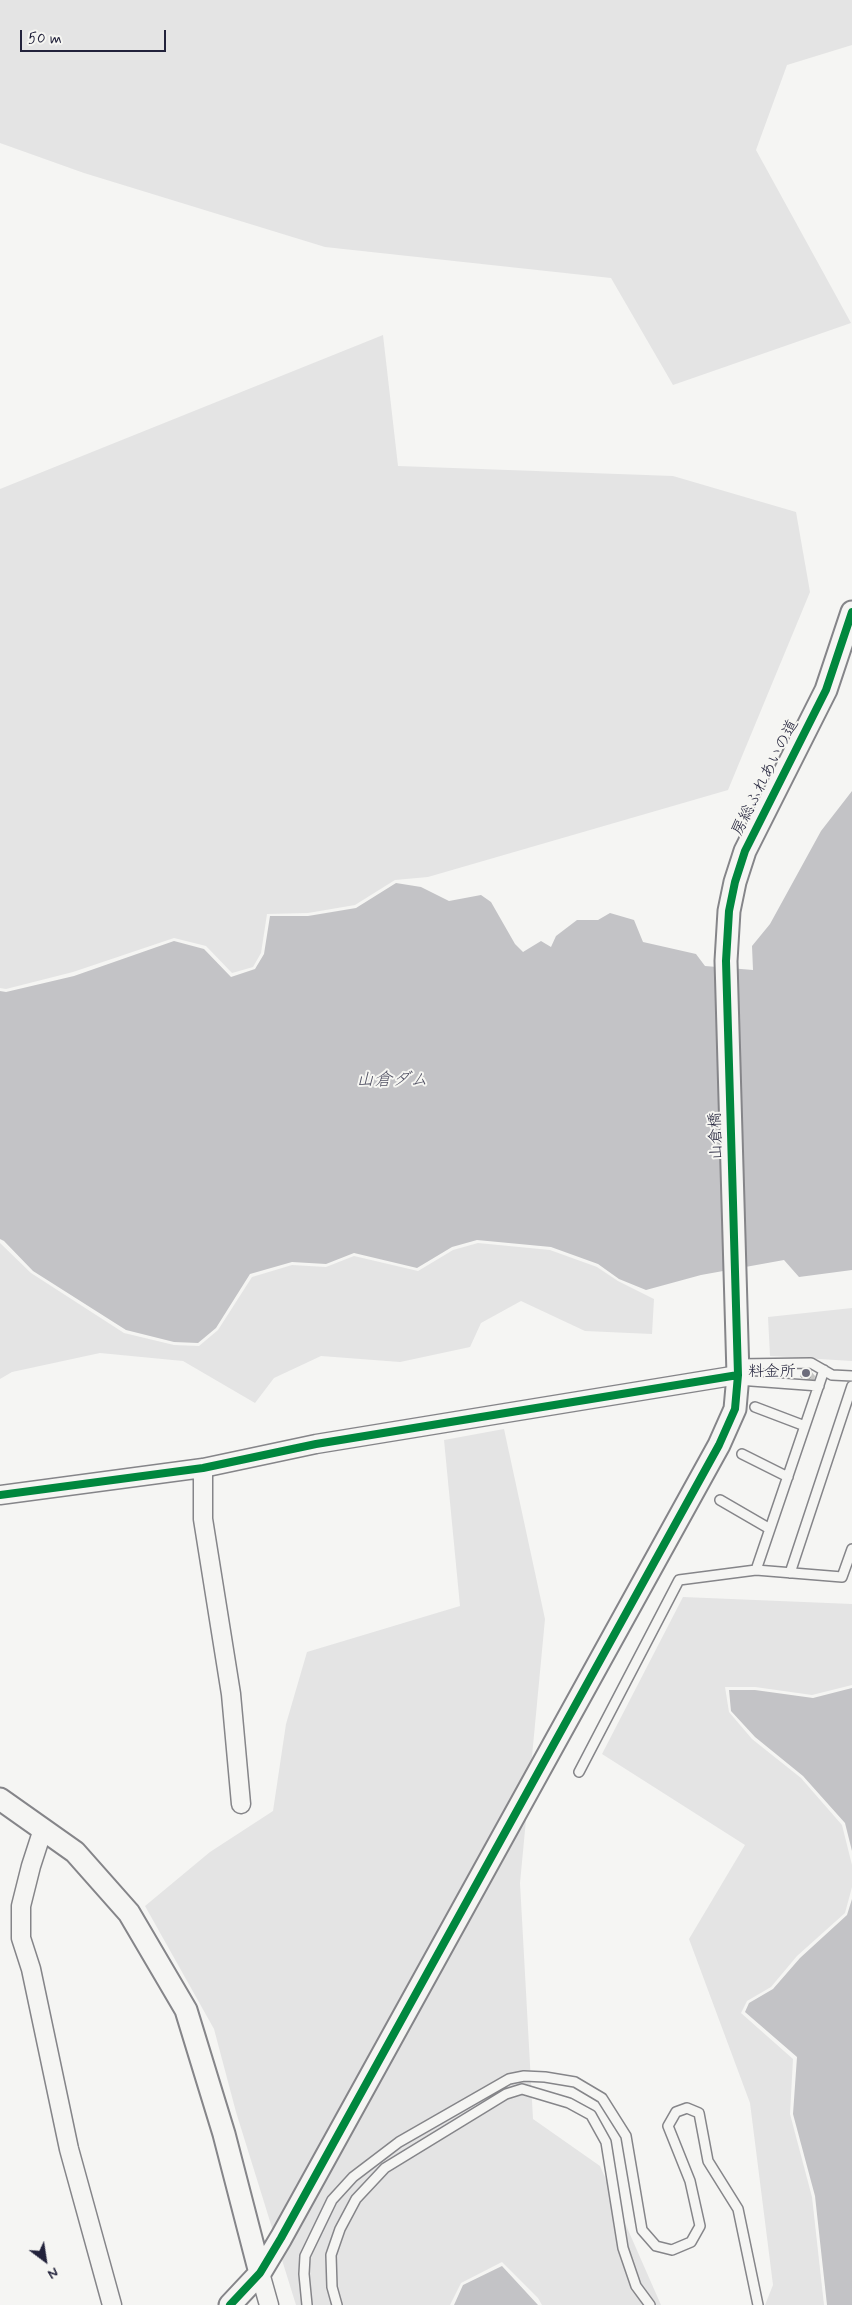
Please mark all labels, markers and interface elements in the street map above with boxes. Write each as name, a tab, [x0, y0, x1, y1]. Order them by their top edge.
scale bar	[22, 20, 169, 52]
text: 50 m	[28, 29, 62, 49]
street label: 房総ふれあいの道	[728, 717, 804, 839]
water label: 山倉ダム	[356, 1070, 428, 1092]
street label: 山倉橋	[707, 1112, 727, 1160]
place label: 料金所	[748, 1363, 796, 1383]
marker: 料金所	[800, 1367, 812, 1379]
north arrow	[20, 2235, 70, 2285]
text: N	[44, 2263, 61, 2283]

